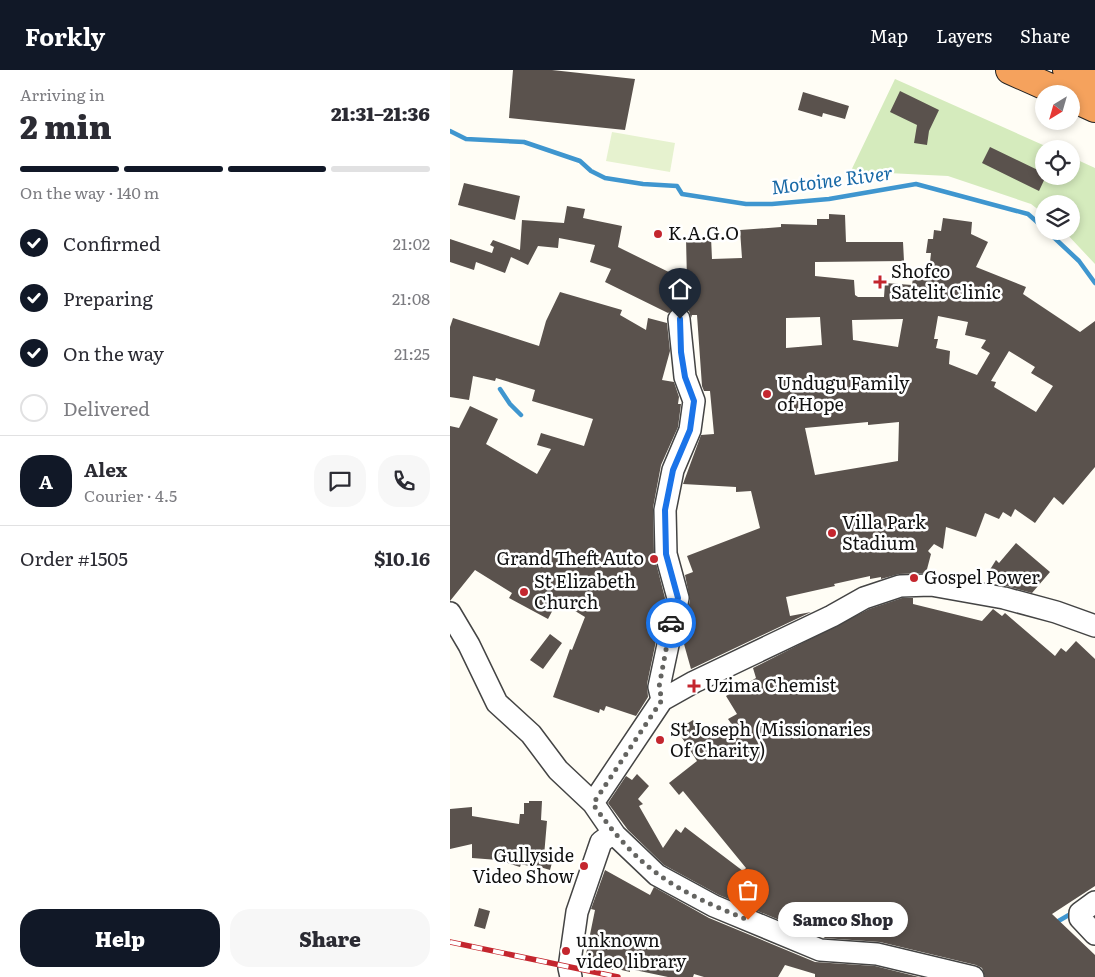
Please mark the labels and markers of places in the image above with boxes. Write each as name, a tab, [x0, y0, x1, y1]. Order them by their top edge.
place label: K.A.G.O	[668, 219, 739, 246]
marker: K.A.G.O	[652, 228, 664, 240]
place label: Shofco Satelit Clinic	[891, 257, 1001, 305]
pin	[659, 268, 701, 319]
marker: Shofco Satelit Clinic	[873, 275, 887, 289]
place label: Undugu Family of Hope	[777, 369, 910, 417]
marker: Undugu Family of Hope	[761, 388, 773, 400]
place label: Villa Park Stadium	[842, 508, 927, 556]
marker: Villa Park Stadium	[826, 527, 838, 539]
place label: Grand Theft Auto	[497, 544, 644, 571]
marker: Grand Theft Auto	[648, 553, 660, 565]
place label: Gospel Power	[924, 563, 1040, 590]
place label: St Elizabeth Church	[534, 567, 636, 615]
marker: Gospel Power	[908, 572, 920, 584]
marker: St Elizabeth Church	[518, 586, 530, 598]
place label: Uzima Chemist	[705, 671, 837, 698]
marker: Uzima Chemist	[687, 679, 701, 693]
place label: St Joseph (Missionaries Of Charity)	[670, 715, 870, 763]
marker: St Joseph (Missionaries Of Charity)	[654, 734, 666, 746]
place label: Gullyside Video Show	[472, 841, 575, 889]
marker: Gullyside Video Show	[578, 860, 590, 872]
pin	[727, 869, 769, 920]
callout: Samco Shop	[778, 902, 908, 938]
place label: unknown video library	[576, 926, 687, 974]
marker: unknown video library	[560, 945, 572, 957]

